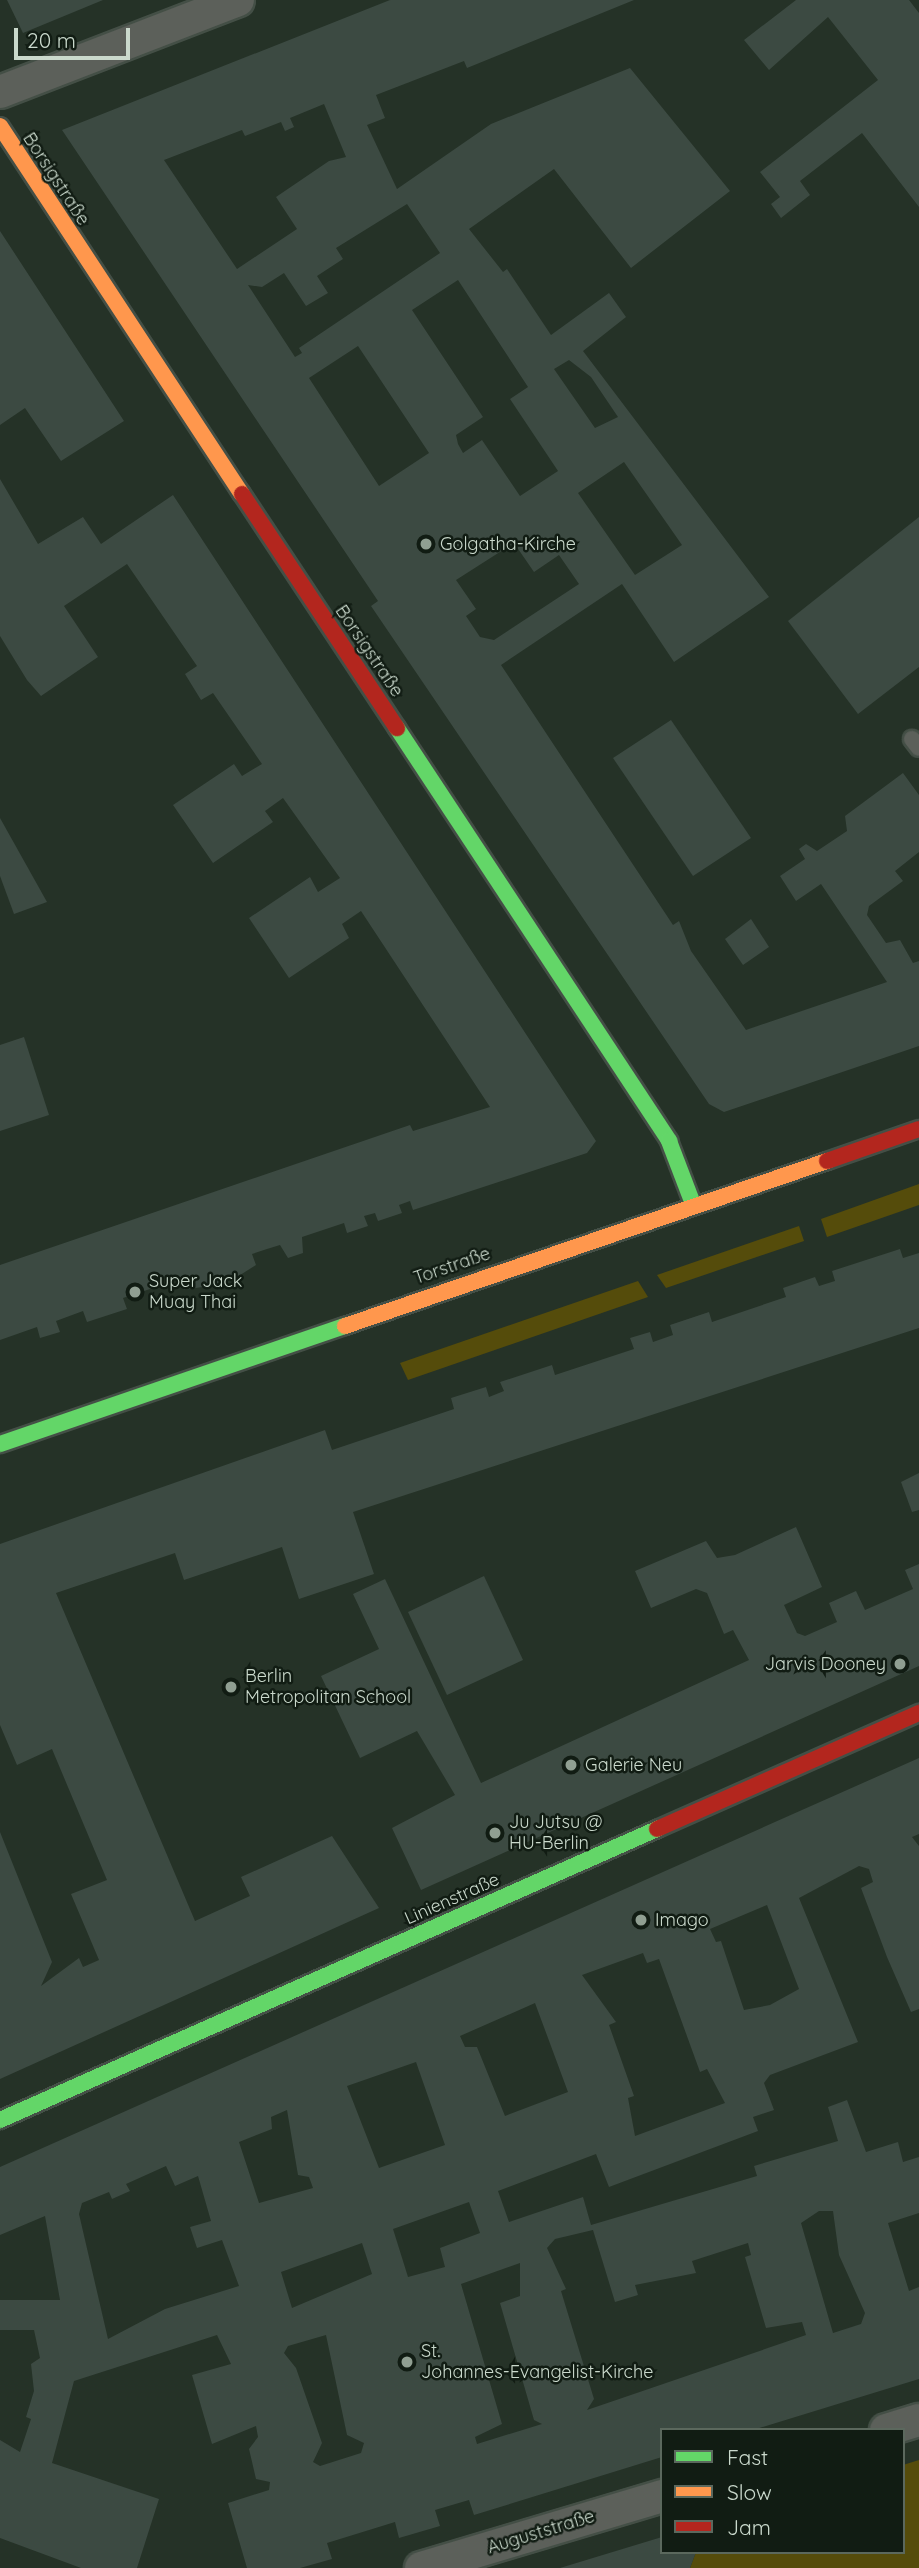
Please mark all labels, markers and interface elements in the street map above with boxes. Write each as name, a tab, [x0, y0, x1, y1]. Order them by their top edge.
scale bar	[18, 14, 133, 58]
text: 20 m	[27, 27, 76, 53]
street label: Borsigstraße	[18, 129, 94, 229]
place label: Golgatha-Kirche	[440, 533, 576, 555]
marker: Golgatha-Kirche	[418, 536, 434, 552]
street label: Borsigstraße	[330, 601, 408, 701]
street label: Torstraße	[411, 1243, 493, 1289]
place label: Super Jack Muay Thai	[149, 1271, 242, 1314]
marker: Super Jack Muay Thai	[127, 1284, 143, 1300]
place label: Jarvis Dooney	[765, 1653, 886, 1675]
marker: Jarvis Dooney	[892, 1656, 908, 1672]
place label: Berlin Metropolitan School	[245, 1666, 411, 1708]
marker: Berlin Metropolitan School	[223, 1679, 239, 1695]
place label: Galerie Neu	[585, 1754, 682, 1776]
marker: Galerie Neu	[563, 1757, 579, 1773]
place label: Ju Jutsu @ HU-Berlin	[509, 1812, 603, 1854]
marker: Ju Jutsu @ HU-Berlin	[487, 1825, 503, 1841]
street label: Linienstraße	[401, 1868, 503, 1930]
place label: Imago	[655, 1909, 709, 1931]
marker: Imago	[633, 1912, 649, 1928]
place label: St. Johannes-Evangelist-Kirche	[421, 2341, 653, 2384]
marker: St. Johannes-Evangelist-Kirche	[399, 2354, 415, 2370]
legend	[660, 2428, 905, 2554]
text: Fast	[727, 2444, 768, 2470]
text: Slow	[727, 2479, 772, 2505]
street label: Auguststraße	[485, 2505, 597, 2559]
text: Jam	[727, 2514, 771, 2540]

